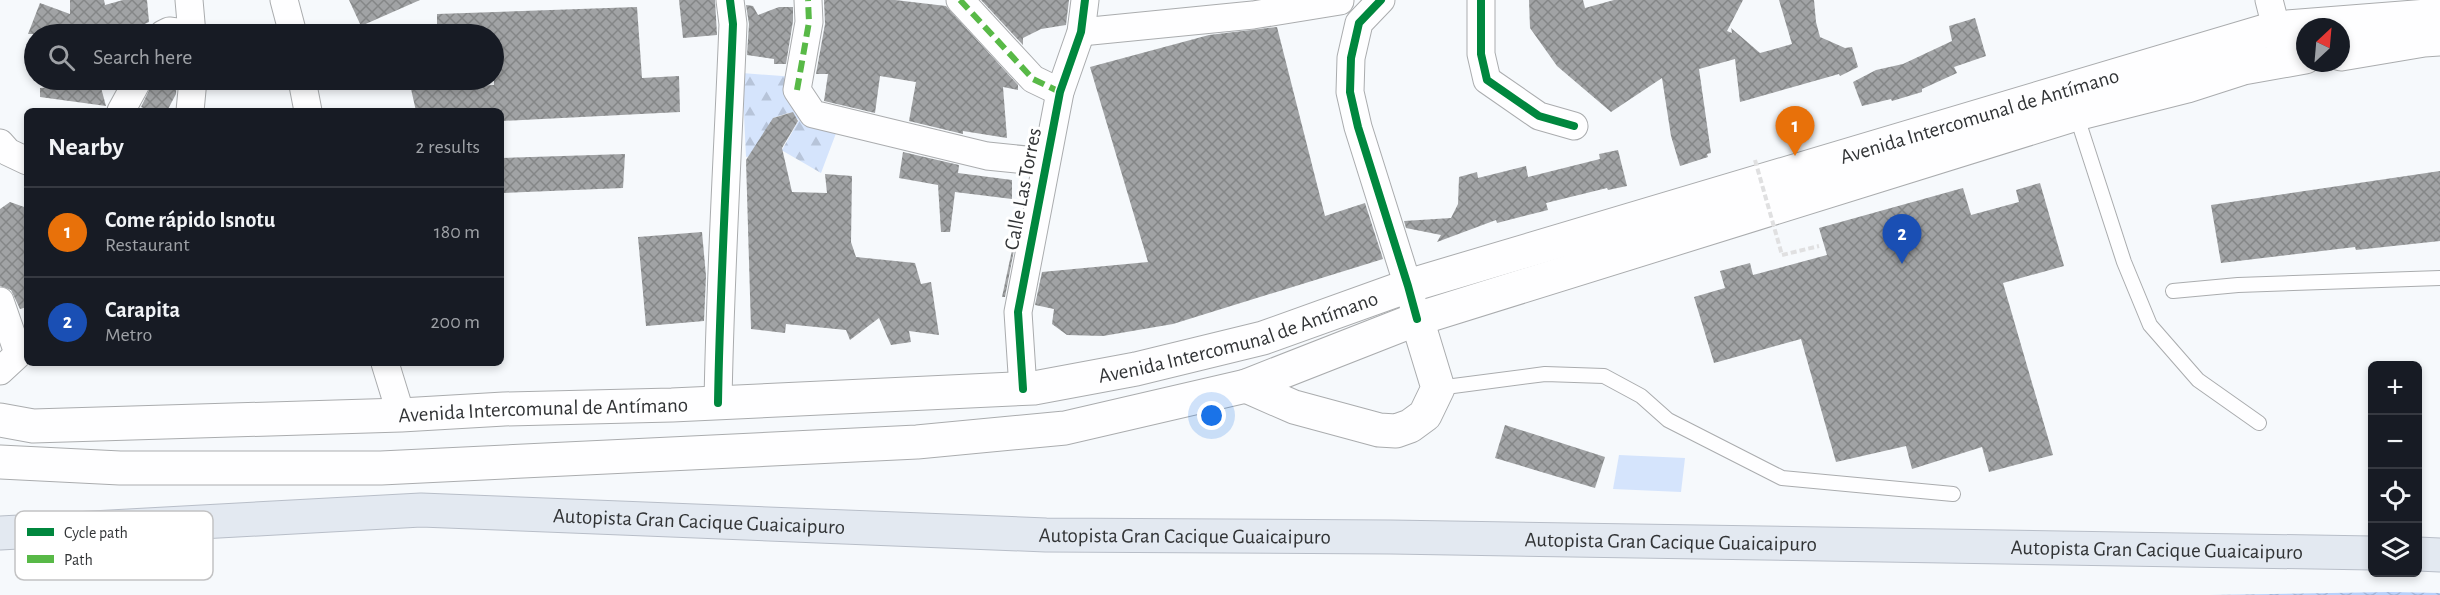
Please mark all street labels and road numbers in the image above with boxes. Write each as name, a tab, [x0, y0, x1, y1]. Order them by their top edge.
street label: Avenida Intercomunal de Antímano	[1837, 65, 2121, 167]
street label: Calle Las Torres	[1001, 126, 1045, 252]
street label: Avenida Intercomunal de Antímano	[1097, 287, 1381, 386]
street label: Avenida Intercomunal de Antímano	[398, 394, 689, 426]
street label: Autopista Gran Cacique Guaicaipuro	[553, 505, 846, 537]
street label: Autopista Gran Cacique Guaicaipuro	[1038, 524, 1331, 547]
street label: Autopista Gran Cacique Guaicaipuro	[1525, 529, 1817, 554]
street label: Autopista Gran Cacique Guaicaipuro	[2011, 537, 2303, 562]

